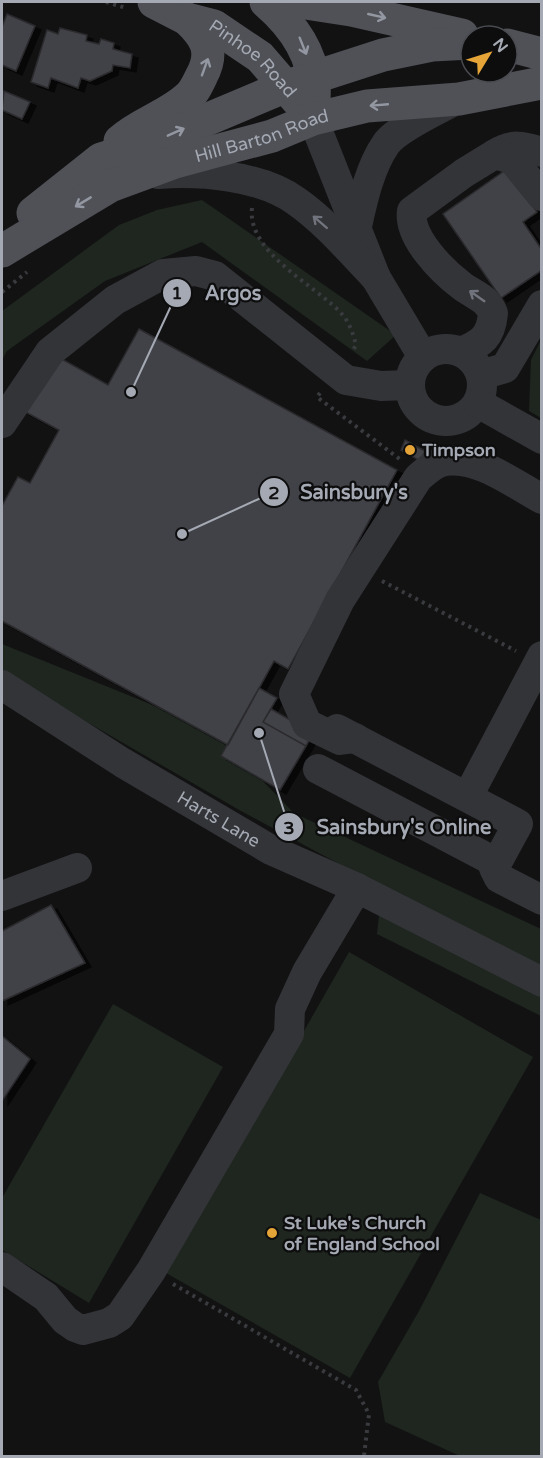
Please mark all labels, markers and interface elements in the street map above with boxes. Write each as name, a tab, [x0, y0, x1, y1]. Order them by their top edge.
one-way arrow	[368, 10, 387, 22]
street label: Pinhoe Road	[205, 15, 301, 102]
north arrow	[459, 24, 519, 84]
text: N	[488, 34, 512, 57]
one-way arrow	[298, 36, 309, 55]
one-way arrow	[201, 58, 212, 76]
one-way arrow	[370, 100, 390, 111]
street label: Hill Barton Road	[192, 105, 331, 167]
one-way arrow	[167, 126, 185, 137]
one-way arrow	[75, 196, 92, 208]
one-way arrow	[313, 215, 328, 229]
callout: Argos	[162, 274, 273, 312]
text: 1	[171, 282, 183, 304]
text: Argos	[205, 282, 262, 306]
one-way arrow	[470, 290, 486, 302]
place label: Timpson	[421, 439, 496, 461]
marker: Timpson	[403, 443, 417, 457]
callout: Sainsbury's	[259, 473, 420, 511]
text: Sainsbury's	[300, 481, 408, 505]
text: 2	[268, 482, 280, 504]
street label: Harts Lane	[173, 786, 264, 852]
callout: Sainsbury's Online	[274, 808, 503, 846]
text: Sainsbury's Online	[317, 816, 491, 840]
text: 3	[283, 817, 295, 839]
place label: St Luke's Church of England School	[284, 1212, 440, 1255]
marker: St Luke's Church of England School	[265, 1226, 279, 1240]

